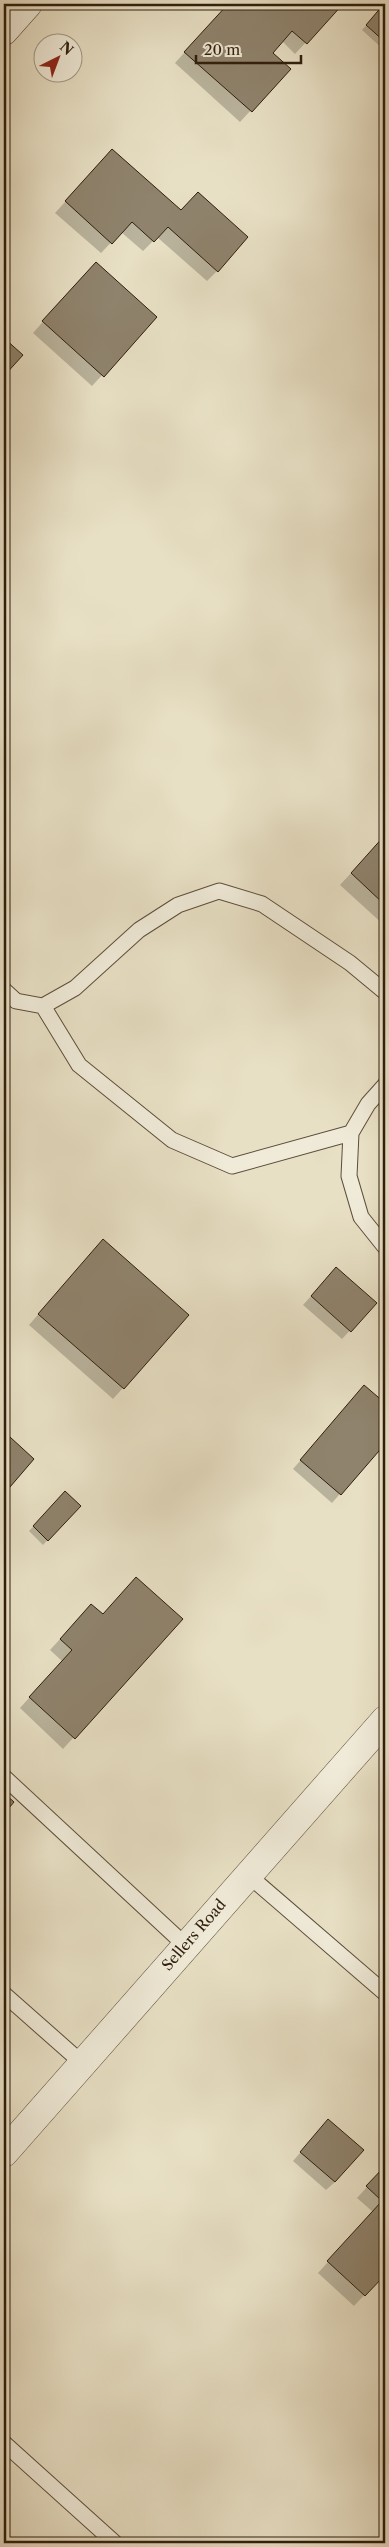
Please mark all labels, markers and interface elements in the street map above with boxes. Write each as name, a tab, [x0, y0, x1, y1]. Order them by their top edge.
north arrow	[32, 32, 82, 82]
scale bar	[196, 32, 302, 64]
text: N	[56, 38, 77, 59]
text: 20 m	[204, 40, 240, 59]
street label: Sellers Road	[157, 1895, 230, 1974]

